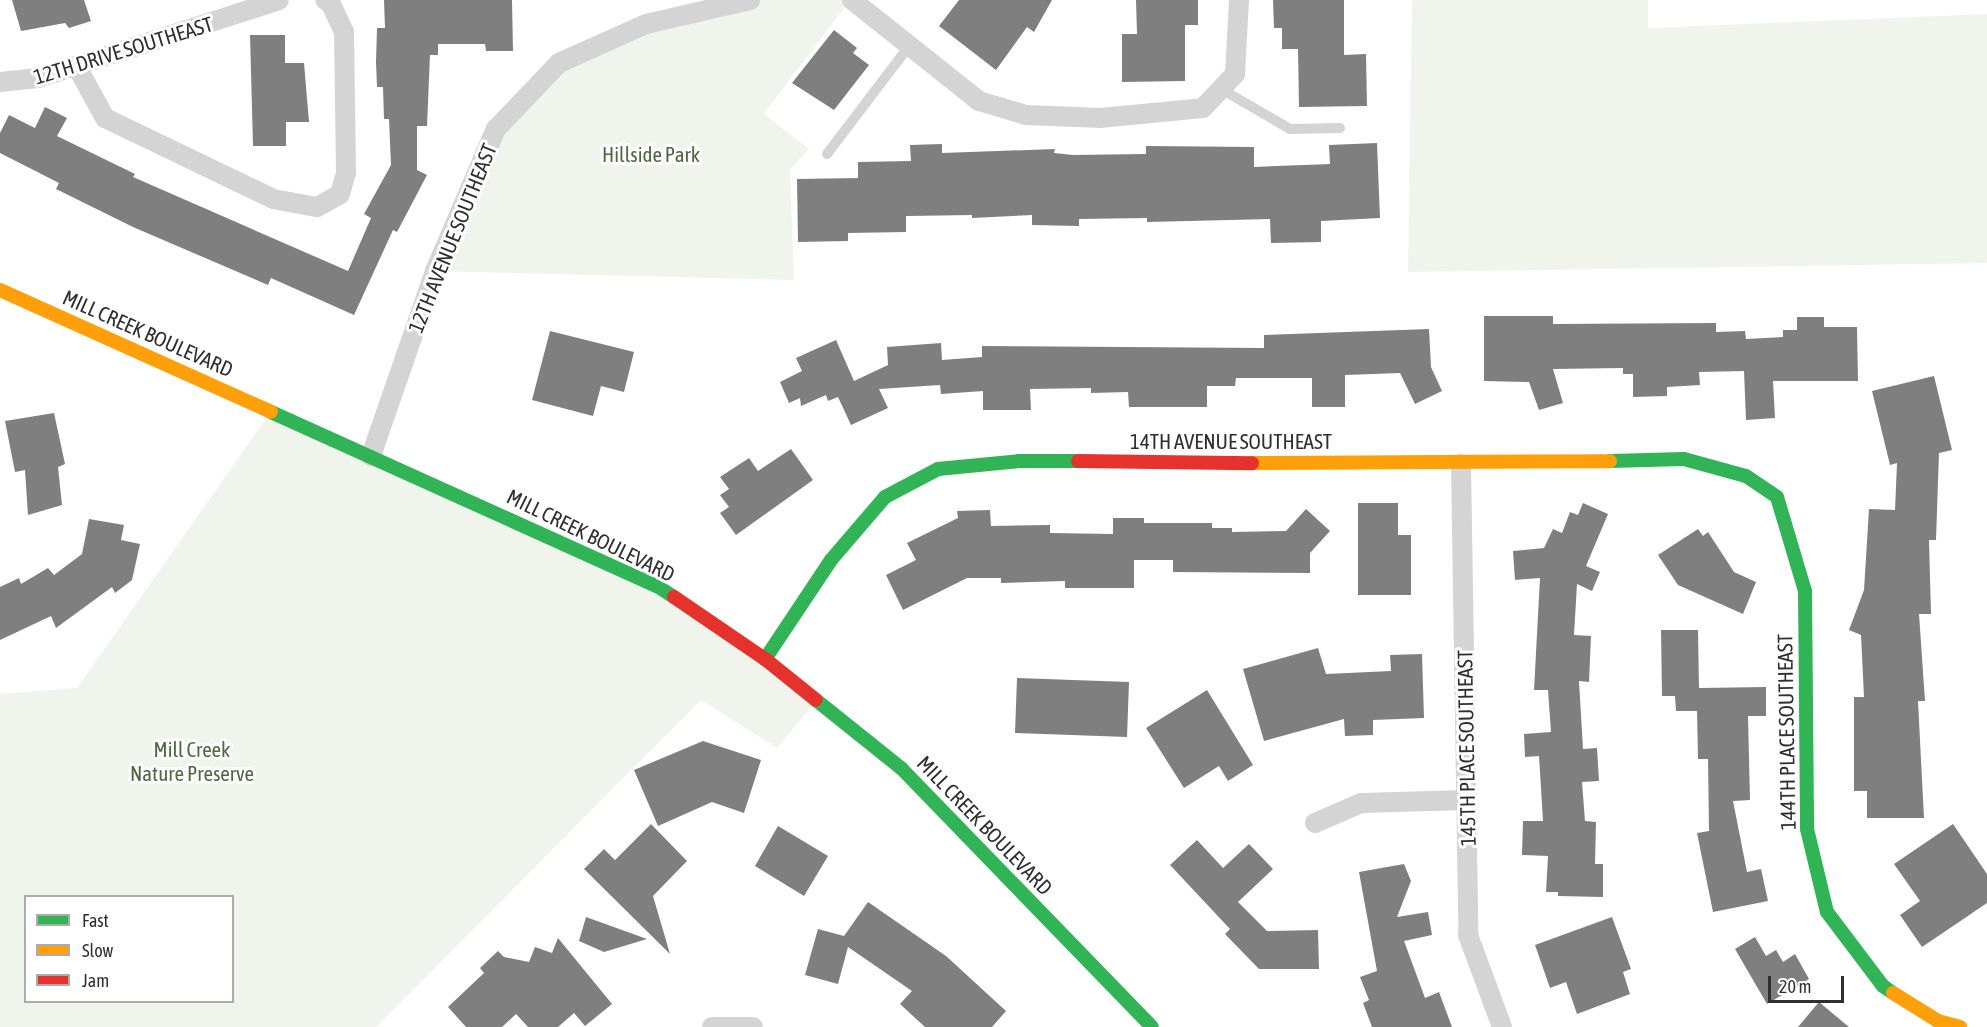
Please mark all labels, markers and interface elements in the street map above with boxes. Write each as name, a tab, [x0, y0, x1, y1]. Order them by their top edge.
street label: 12TH DRIVE SOUTHEAST	[30, 11, 216, 89]
street label: 12TH AVENUE SOUTHEAST	[402, 140, 502, 336]
park label: Hillside Park	[602, 141, 700, 167]
street label: MILL CREEK BOULEVARD	[59, 284, 237, 382]
street label: 14TH AVENUE SOUTHEAST	[1130, 428, 1332, 454]
street label: MILL CREEK BOULEVARD	[503, 483, 679, 587]
street label: 144TH PLACE SOUTHEAST	[1772, 634, 1800, 830]
street label: 145TH PLACE SOUTHEAST	[1452, 650, 1480, 846]
park label: Mill Creek Nature Preserve	[130, 736, 254, 786]
street label: MILL CREEK BOULEVARD	[912, 750, 1058, 900]
legend	[24, 895, 234, 1003]
text: Fast	[82, 910, 109, 931]
text: Slow	[82, 940, 113, 961]
scale bar	[1771, 964, 1848, 1002]
text: Jam	[82, 970, 109, 991]
text: 20 m	[1779, 976, 1811, 997]

